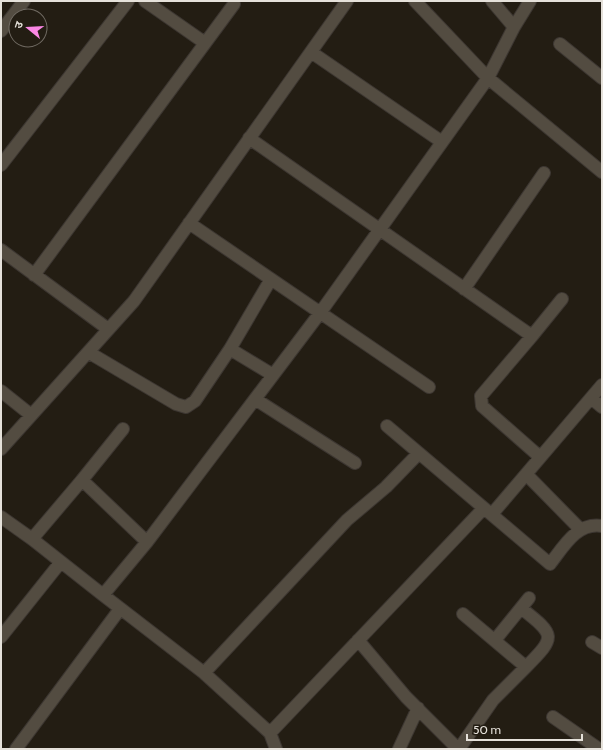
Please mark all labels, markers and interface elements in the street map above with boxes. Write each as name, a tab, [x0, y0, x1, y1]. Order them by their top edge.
north arrow	[8, 8, 48, 48]
text: उ	[11, 19, 26, 30]
scale bar	[467, 716, 582, 742]
text: 50 m	[473, 722, 501, 737]

